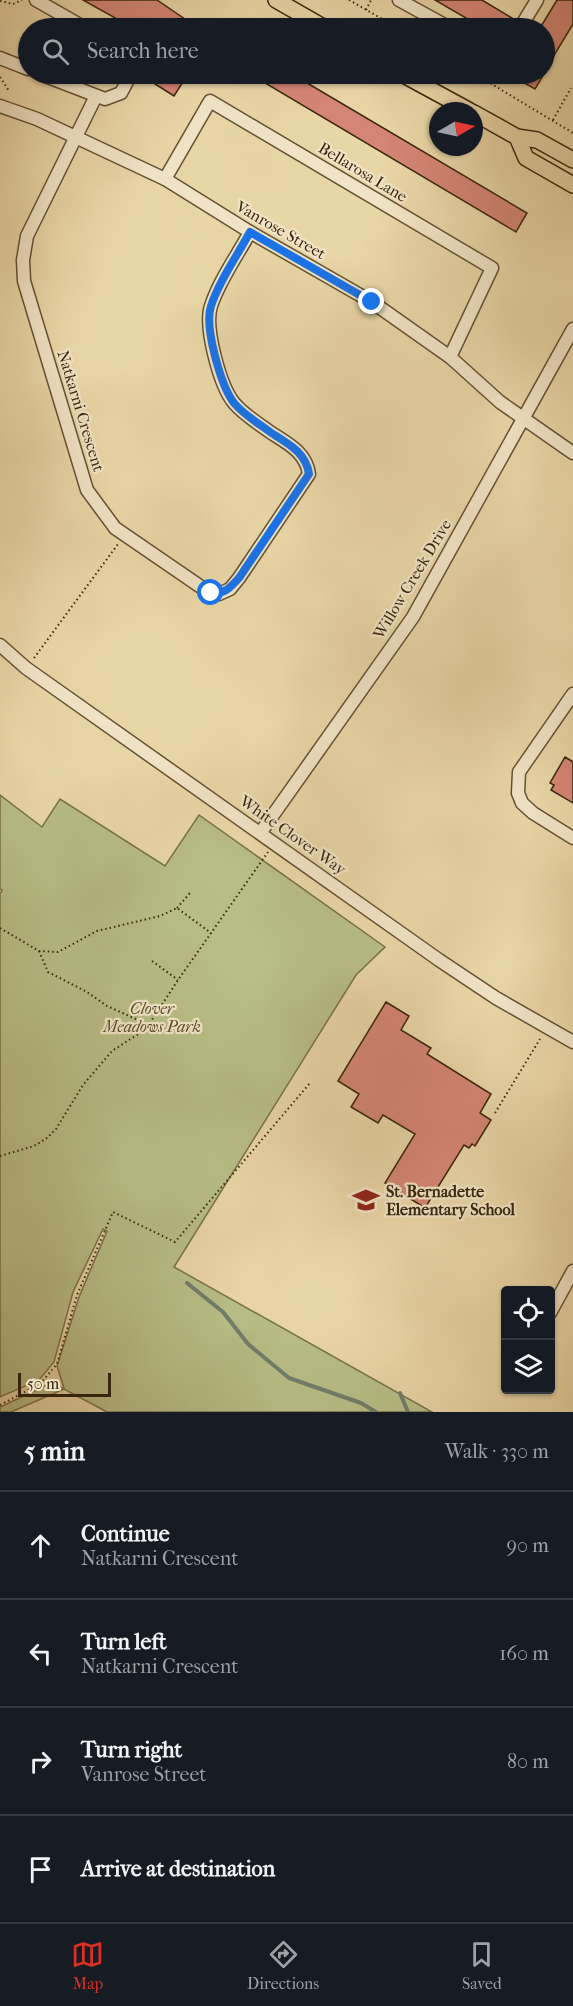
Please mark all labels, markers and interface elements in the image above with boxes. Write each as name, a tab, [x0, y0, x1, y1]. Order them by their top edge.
search box	[18, 18, 555, 84]
icon: search	[39, 35, 72, 68]
text: Search here	[87, 38, 199, 64]
north arrow	[429, 102, 483, 156]
street label: Bellarosa Lane	[315, 138, 411, 206]
street label: Vanrose Street	[232, 196, 329, 263]
route end	[358, 288, 384, 314]
street label: Natkarni Crescent	[54, 348, 109, 474]
street label: Willow Creek Drive	[368, 516, 455, 643]
route start	[197, 579, 223, 605]
street label: White Clover Way	[235, 791, 350, 879]
park label: Clover Meadows Park	[102, 999, 201, 1036]
place label: St. Bernadette Elementary School	[386, 1182, 515, 1220]
school or university icon: St. Bernadette Elementary School	[351, 1185, 381, 1215]
map controls	[501, 1286, 555, 1394]
button: locate	[501, 1286, 555, 1340]
button: layers	[501, 1340, 555, 1394]
scale bar	[18, 1370, 111, 1398]
text: 50 m	[27, 1374, 59, 1393]
text: 5 min	[24, 1436, 85, 1467]
text: Walk · 330 m	[445, 1440, 549, 1463]
text: Continue	[81, 1521, 170, 1547]
icon: ahead	[24, 1529, 57, 1562]
text: 90 m	[507, 1534, 549, 1557]
text: Natkarni Crescent	[81, 1547, 238, 1570]
text: Turn left	[81, 1629, 167, 1655]
icon: left	[24, 1637, 57, 1670]
text: 160 m	[499, 1642, 549, 1665]
text: Natkarni Crescent	[81, 1655, 238, 1678]
text: Turn right	[81, 1737, 182, 1763]
icon: right	[24, 1745, 57, 1778]
text: 80 m	[507, 1750, 549, 1773]
text: Vanrose Street	[81, 1763, 207, 1786]
icon: arrive	[24, 1853, 57, 1886]
text: Arrive at destination	[81, 1856, 275, 1882]
tab: Map	[71, 1938, 104, 1993]
tab: Directions	[247, 1938, 319, 1993]
tab: Saved	[462, 1938, 502, 1993]

